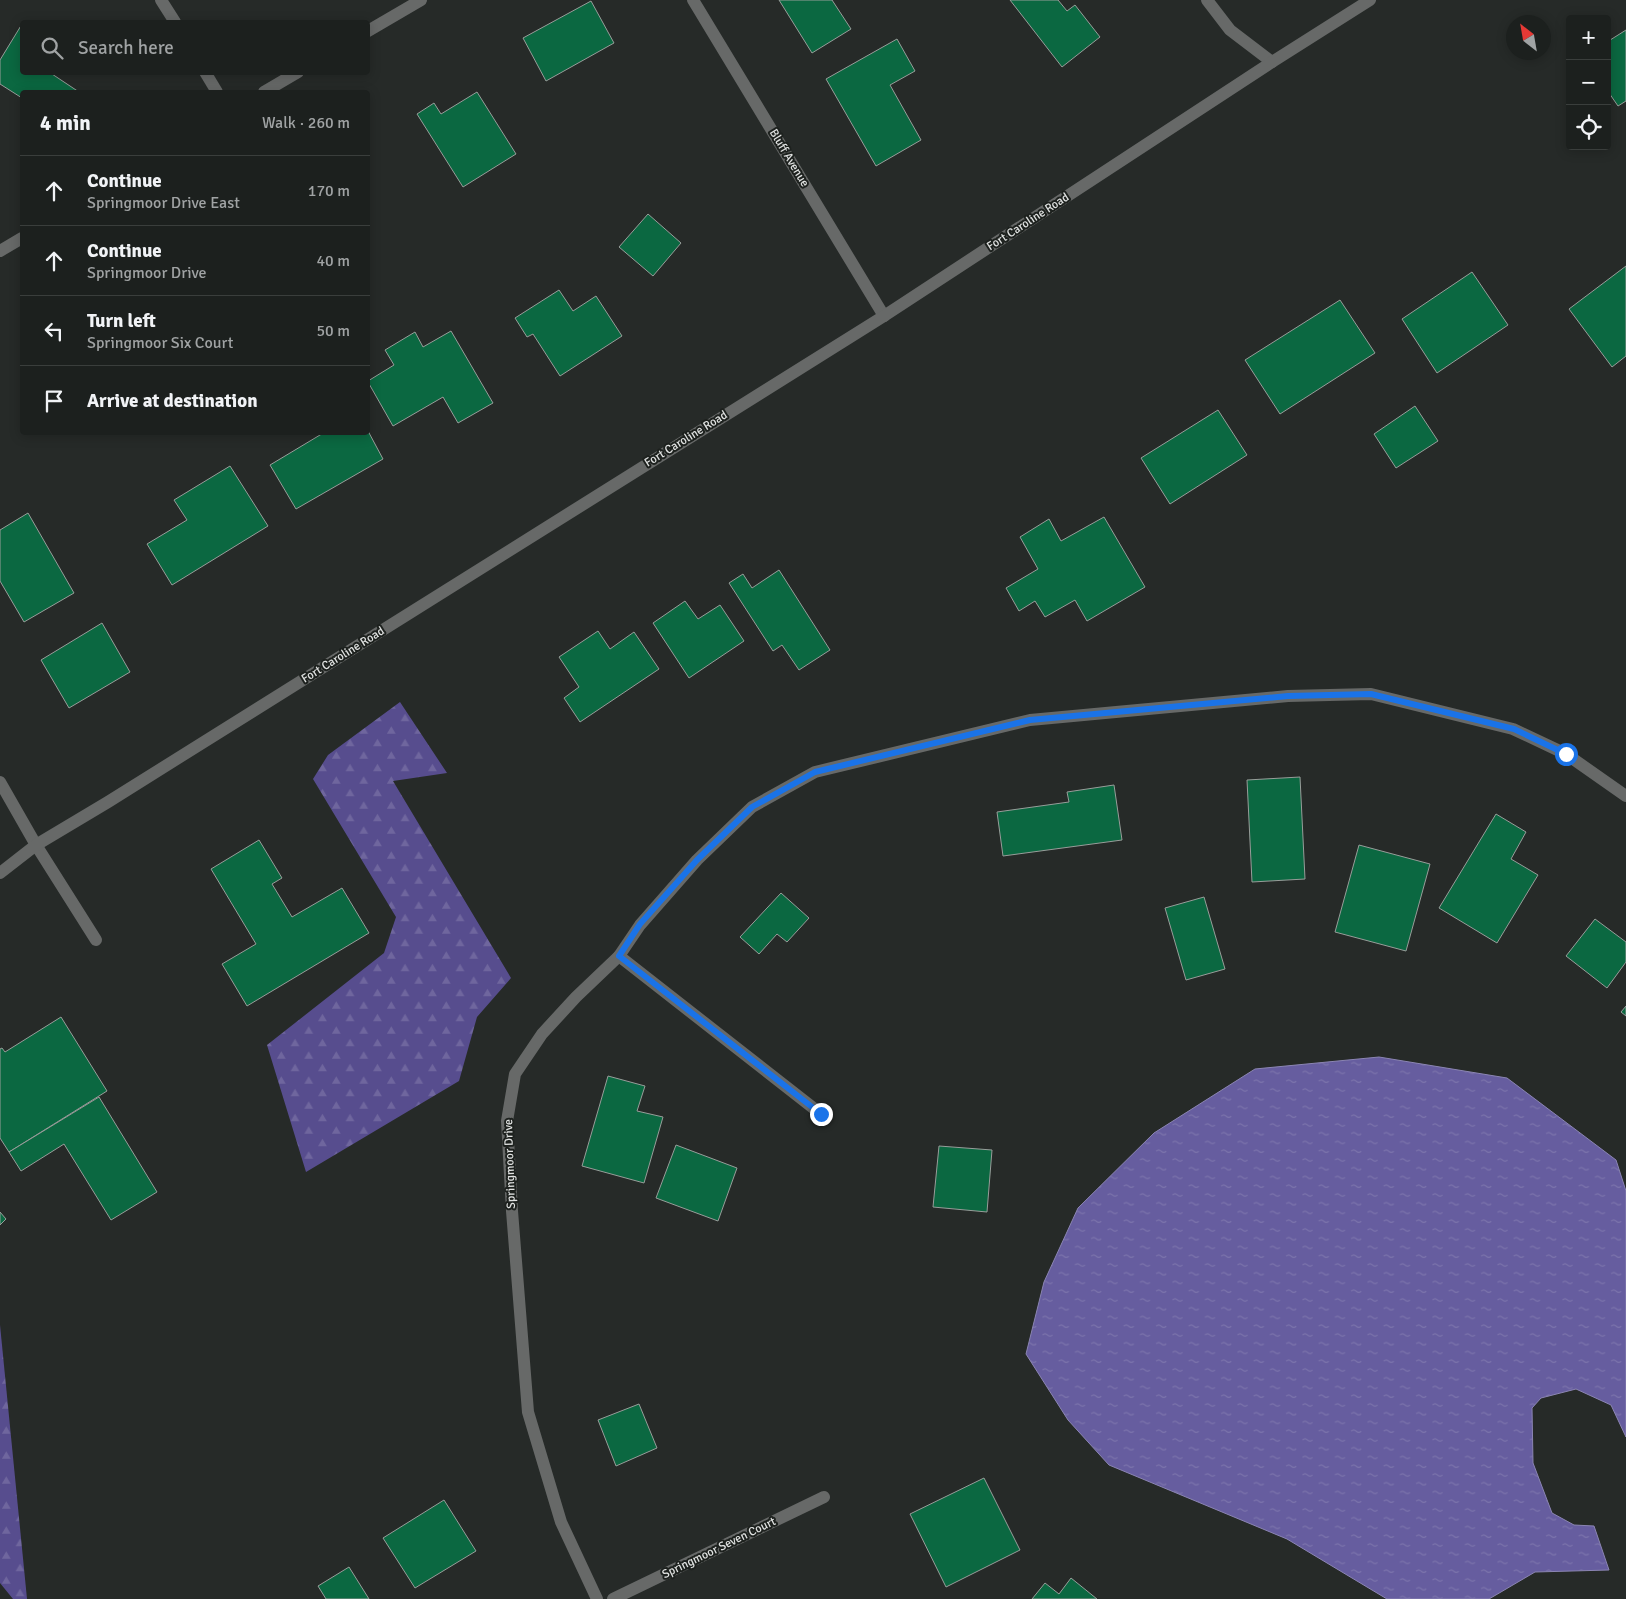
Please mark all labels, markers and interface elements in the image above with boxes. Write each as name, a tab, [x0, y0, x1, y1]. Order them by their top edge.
north arrow	[1506, 15, 1551, 60]
map controls	[1566, 15, 1611, 150]
button: +	[1566, 15, 1611, 60]
search box	[20, 20, 370, 75]
icon: search	[38, 34, 66, 62]
text: Search here	[78, 36, 174, 60]
button: −	[1566, 60, 1611, 105]
button: locate	[1566, 105, 1611, 150]
text: 4 min	[40, 110, 91, 136]
text: Walk · 260 m	[262, 113, 350, 133]
street label: Bluff Avenue	[766, 126, 812, 190]
text: Continue	[87, 169, 162, 193]
icon: ahead	[40, 177, 68, 205]
text: 170 m	[308, 181, 350, 201]
street label: Fort Caroline Road	[984, 190, 1072, 254]
text: Springmoor Drive East	[87, 193, 240, 213]
text: Continue	[87, 239, 162, 263]
icon: ahead	[40, 247, 68, 275]
text: 40 m	[316, 251, 350, 271]
text: Springmoor Drive	[87, 263, 207, 283]
text: Turn left	[87, 309, 156, 333]
icon: left	[40, 317, 68, 345]
text: 50 m	[316, 321, 350, 341]
text: Springmoor Six Court	[87, 333, 233, 353]
icon: arrive	[40, 387, 68, 415]
text: Arrive at destination	[87, 389, 258, 413]
street label: Fort Caroline Road	[642, 407, 730, 471]
street label: Fort Caroline Road	[299, 623, 387, 687]
route start	[1555, 743, 1578, 766]
route end	[810, 1103, 833, 1126]
street label: Springmoor Drive	[501, 1119, 519, 1209]
street label: Springmoor Seven Court	[660, 1514, 778, 1582]

